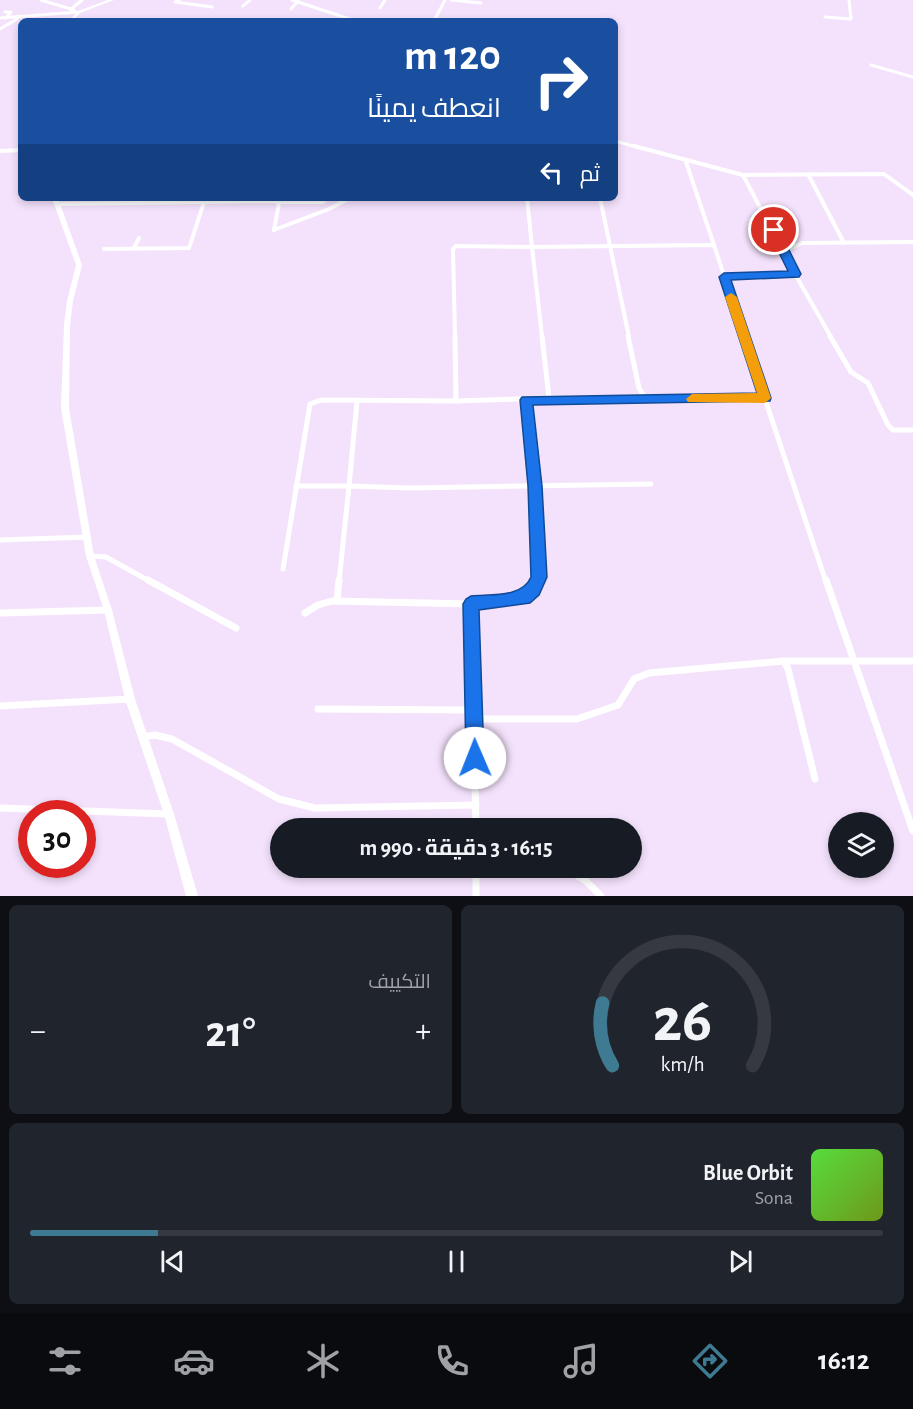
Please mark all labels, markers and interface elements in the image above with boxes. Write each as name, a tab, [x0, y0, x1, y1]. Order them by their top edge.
text: 120 m	[404, 35, 501, 77]
icon: right	[522, 42, 600, 120]
text: انعطف يمينًا	[367, 95, 501, 122]
icon: left	[535, 156, 568, 189]
text: ثم	[580, 163, 600, 185]
pin	[748, 204, 799, 255]
icon: arrive	[757, 213, 790, 246]
position arrow	[443, 726, 507, 790]
speed limit sign: 30	[18, 800, 96, 878]
map controls	[828, 812, 894, 878]
button: layers	[828, 812, 894, 878]
text: 16:15 · 3 دقيقة · 990 m	[359, 837, 553, 859]
text: التكييف	[368, 972, 431, 992]
text: 26	[653, 990, 712, 1052]
text: 21°	[205, 1010, 256, 1055]
text: −	[30, 1015, 46, 1048]
text: +	[415, 1015, 431, 1048]
text: km/h	[660, 1055, 705, 1076]
text: Blue Orbit	[703, 1162, 793, 1184]
text: Sona	[755, 1188, 793, 1208]
icon: previous	[156, 1245, 189, 1278]
icon: pause	[440, 1245, 473, 1278]
icon: next	[724, 1245, 757, 1278]
icon: filters	[44, 1340, 86, 1382]
icon: car	[173, 1340, 215, 1382]
icon: climate	[302, 1340, 344, 1382]
icon: phone	[431, 1340, 473, 1382]
icon: music	[560, 1340, 602, 1382]
icon: directions	[689, 1340, 731, 1382]
text: 16:12	[818, 1347, 869, 1374]

